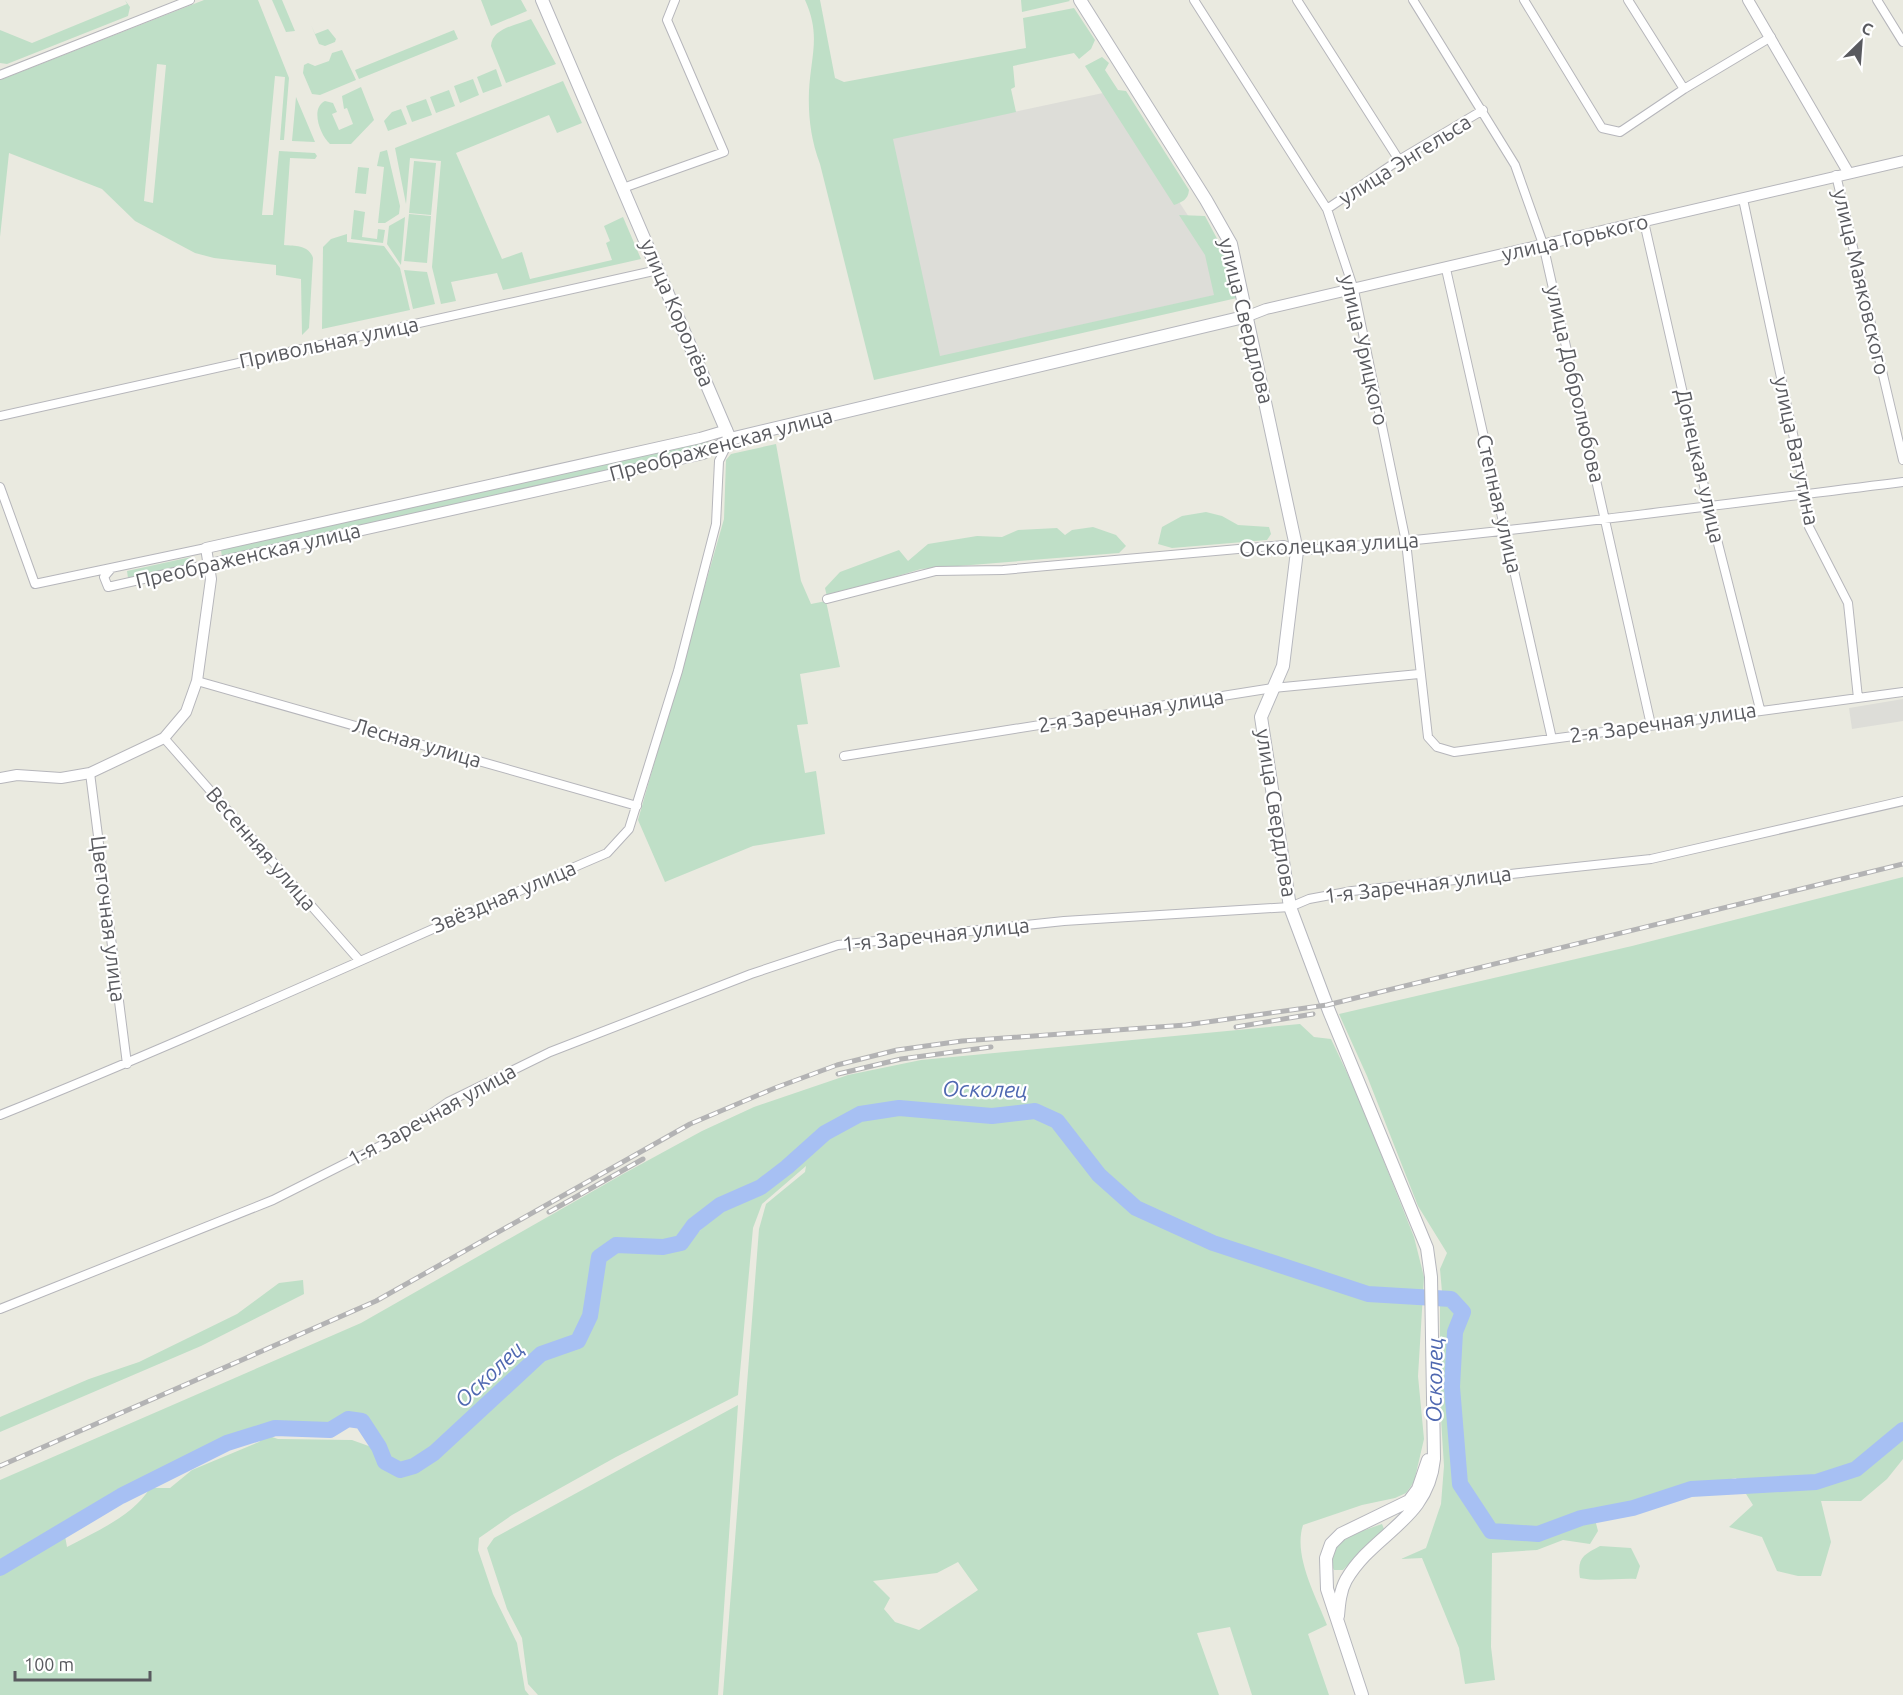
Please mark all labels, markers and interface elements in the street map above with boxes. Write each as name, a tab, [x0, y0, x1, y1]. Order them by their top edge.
north arrow	[1831, 12, 1891, 72]
text: С	[1859, 18, 1876, 39]
street label: улица Энгельса	[1334, 109, 1475, 209]
street label: улица Маяковского	[1829, 186, 1895, 377]
street label: улица Горького	[1499, 209, 1650, 266]
street label: улица Королёва	[636, 235, 720, 390]
street label: улица Свердлова	[1215, 235, 1279, 406]
street label: улица Урицкого	[1336, 272, 1394, 428]
street label: улица Добролюбова	[1542, 283, 1610, 485]
street label: Привольная улица	[237, 311, 421, 373]
street label: улица Ватутина	[1769, 374, 1824, 527]
street label: Донецкая улица	[1671, 386, 1730, 546]
street label: Преображенская улица	[607, 403, 835, 485]
street label: Степная улица	[1472, 432, 1528, 576]
street label: Преображенская улица	[133, 517, 363, 593]
street label: Осколецкая улица	[1238, 527, 1419, 561]
street label: 2-я Заречная улица	[1036, 683, 1226, 737]
street label: 2-я Заречная улица	[1568, 697, 1758, 747]
street label: Лесная улица	[350, 712, 484, 772]
street label: улица Свердлова	[1252, 727, 1302, 899]
street label: Весенняя улица	[202, 782, 322, 915]
street label: Цветочная улица	[87, 834, 131, 1003]
street label: Звёздная улица	[428, 855, 579, 937]
street label: 1-я Заречная улица	[1323, 861, 1513, 907]
street label: 1-я Заречная улица	[841, 912, 1031, 956]
street label: 1-я Заречная улица	[343, 1058, 520, 1170]
water label: Осколец	[942, 1075, 1028, 1102]
water label: Осколец	[449, 1335, 528, 1412]
water label: Осколец	[1420, 1337, 1447, 1423]
scale bar	[15, 1644, 150, 1682]
text: 100 m	[24, 1654, 74, 1674]

